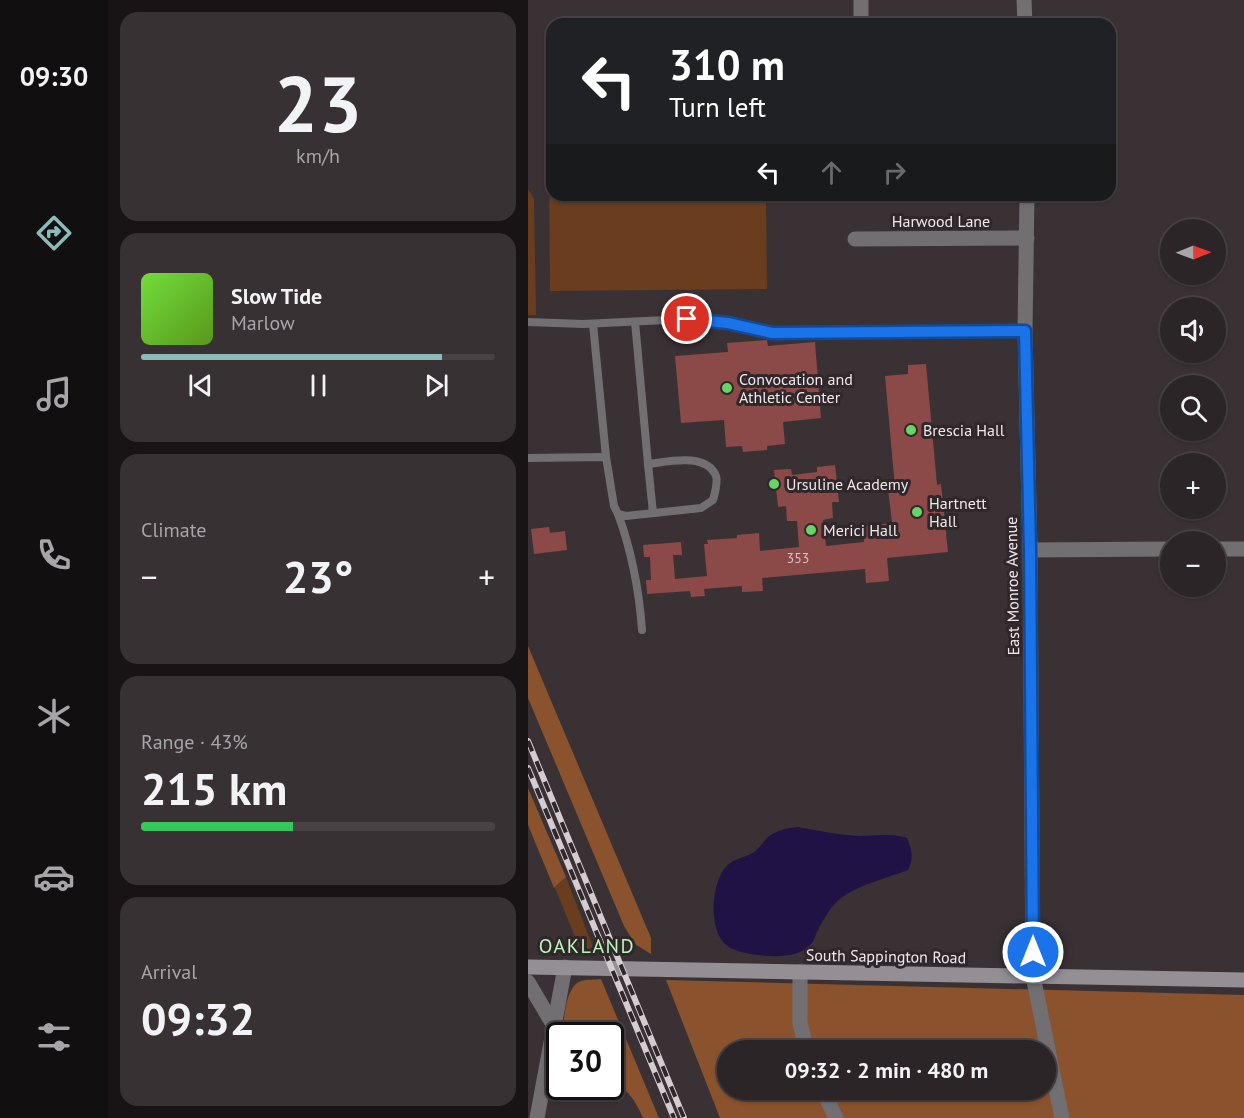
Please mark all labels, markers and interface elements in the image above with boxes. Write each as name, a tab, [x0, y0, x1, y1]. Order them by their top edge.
text: 310 m	[669, 37, 785, 92]
icon: left	[570, 42, 648, 120]
text: 23	[274, 53, 362, 154]
text: 09:30	[20, 59, 88, 93]
text: Turn left	[669, 90, 766, 124]
text: km/h	[296, 143, 340, 169]
icon: left	[752, 156, 785, 189]
icon: ahead	[815, 156, 848, 189]
icon: right	[878, 156, 911, 189]
street label: Harwood Lane	[892, 211, 990, 231]
icon: directions	[33, 212, 75, 254]
north arrow	[1160, 219, 1226, 285]
map controls	[1160, 219, 1226, 597]
text: Slow Tide	[231, 282, 322, 310]
pin	[661, 293, 712, 344]
button: sound	[1160, 297, 1226, 363]
icon: arrive	[670, 302, 703, 335]
text: Marlow	[231, 310, 295, 336]
icon: previous	[184, 369, 217, 402]
icon: pause	[302, 369, 335, 402]
icon: next	[420, 369, 453, 402]
place label: Convocation and Athletic Center	[739, 369, 853, 407]
icon: music	[33, 373, 75, 415]
button: search	[1160, 375, 1226, 441]
marker: Convocation and Athletic Center	[720, 381, 734, 395]
place label: Brescia Hall	[923, 420, 1005, 440]
marker: Brescia Hall	[904, 423, 918, 437]
button: +	[1160, 453, 1226, 519]
place label: Ursuline Academy	[786, 474, 909, 494]
marker: Ursuline Academy	[767, 477, 781, 491]
place label: Hartnett Hall	[929, 493, 987, 531]
marker: Hartnett Hall	[910, 505, 924, 519]
street label: East Monroe Avenue	[1001, 516, 1023, 656]
text: Climate	[141, 517, 207, 543]
place label: Merici Hall	[823, 520, 898, 540]
marker: Merici Hall	[804, 523, 818, 537]
button: −	[1160, 531, 1226, 597]
icon: phone	[33, 534, 75, 576]
text: 23°	[283, 547, 353, 605]
house number: 353	[787, 549, 809, 567]
text: −	[141, 555, 158, 598]
text: +	[478, 555, 495, 598]
icon: climate	[33, 695, 75, 737]
text: Range · 43%	[141, 729, 248, 755]
text: 215 km	[141, 759, 287, 817]
icon: car	[33, 856, 75, 898]
position arrow	[1001, 920, 1065, 984]
district label: OAKLAND	[539, 933, 635, 959]
street label: South Sappington Road	[806, 945, 966, 967]
text: Arrival	[141, 959, 197, 985]
text: 09:32	[141, 989, 255, 1047]
icon: filters	[33, 1016, 75, 1058]
speed limit sign: 30	[546, 1022, 624, 1100]
text: 09:32 · 2 min · 480 m	[785, 1056, 988, 1084]

